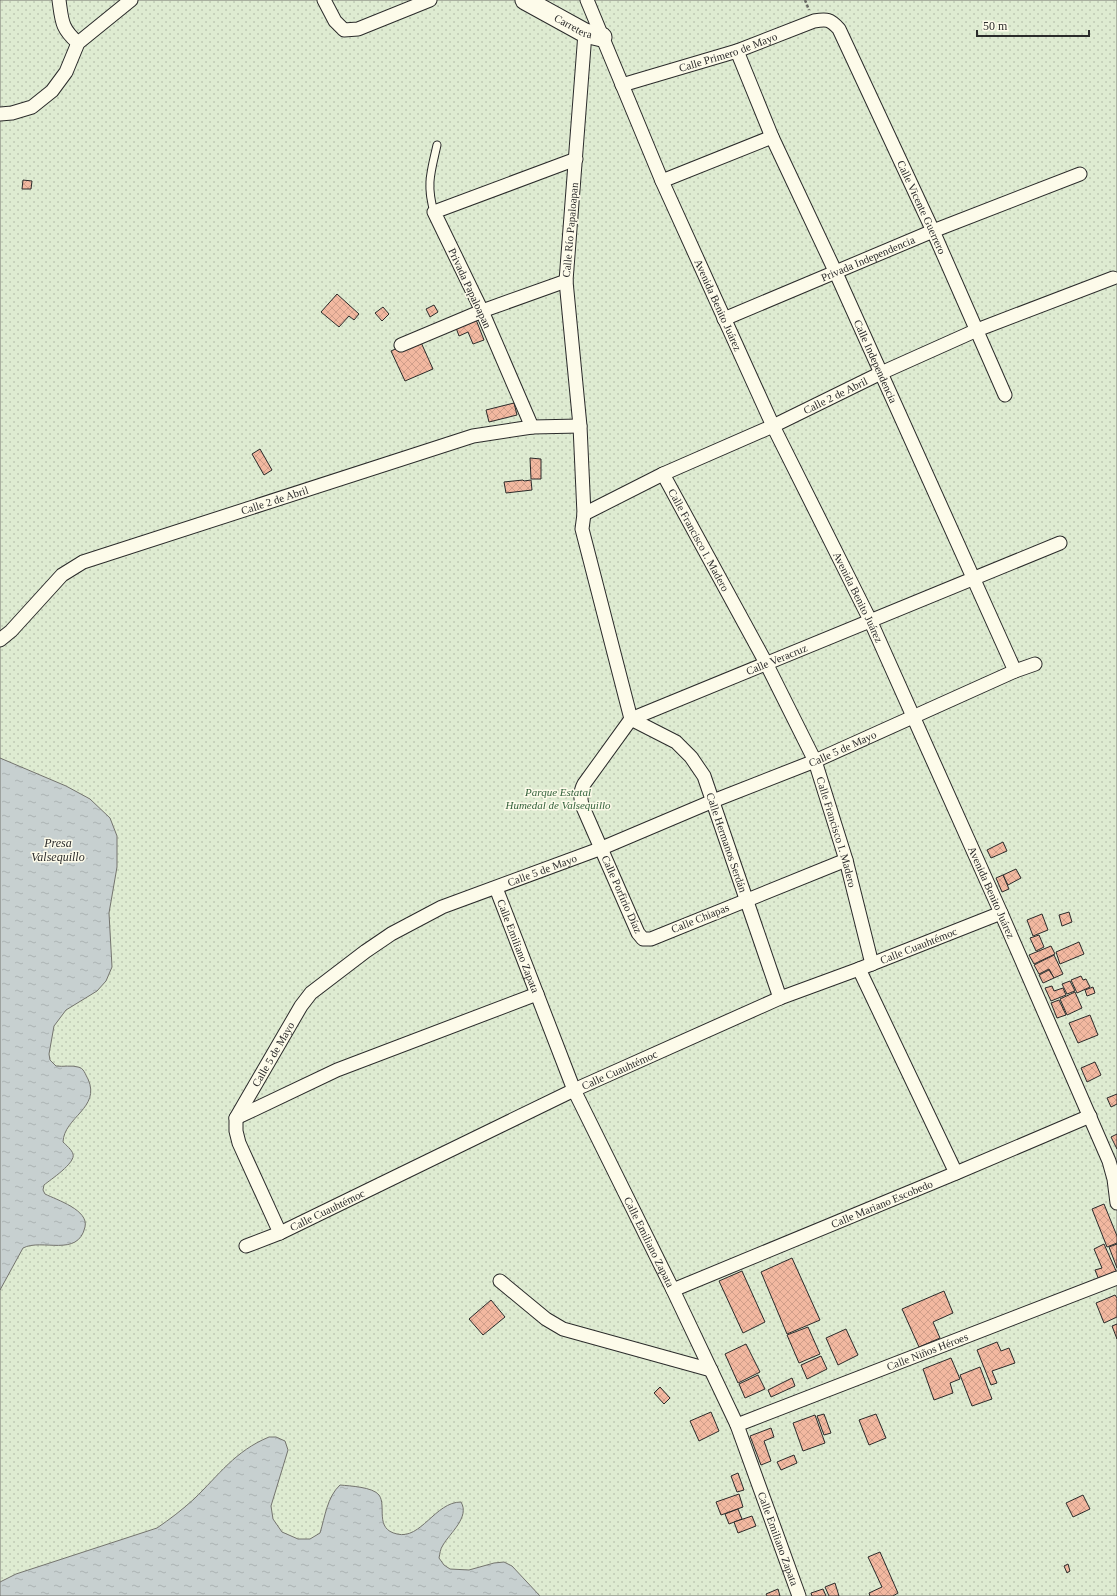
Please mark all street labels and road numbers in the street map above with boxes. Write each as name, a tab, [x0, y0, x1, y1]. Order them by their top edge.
street label: Carretera	[552, 11, 593, 40]
street label: Calle Primero de Mayo	[677, 30, 779, 74]
street label: Calle Vicente Guerrero	[895, 158, 949, 256]
street label: Calle Río Papaloapan	[560, 182, 580, 278]
street label: Privada Independencia	[819, 233, 917, 284]
street label: Privada Papaloapan	[446, 246, 494, 330]
street label: Avenida Benito Juárez	[692, 257, 744, 353]
street label: Calle Independencia	[852, 318, 900, 405]
street label: Calle 2 de Abril	[801, 375, 869, 416]
street label: Calle 2 de Abril	[239, 484, 310, 517]
street label: Calle Francisco I. Madero	[666, 487, 732, 594]
street label: Avenida Benito Juárez	[831, 550, 885, 644]
street label: Calle Veracruz	[744, 641, 809, 677]
street label: Calle 5 de Mayo	[807, 728, 879, 769]
street label: Calle Francisco I. Madero	[814, 775, 859, 889]
street label: Calle Hermanos Serdán	[704, 791, 750, 894]
street label: Avenida Benito Juárez	[966, 844, 1017, 940]
street label: Calle 5 de Mayo	[506, 852, 579, 888]
street label: Calle Porfirio Díaz	[599, 853, 645, 935]
street label: Calle Emiliano Zapata	[495, 897, 542, 994]
street label: Calle Chiapas	[669, 901, 731, 935]
street label: Calle Cuauhtémoc	[878, 925, 959, 966]
street label: Calle 5 de Mayo	[249, 1019, 297, 1089]
street label: Calle Cuauhtémoc	[580, 1048, 659, 1092]
street label: Calle Mariano Escobedo	[829, 1177, 935, 1230]
street label: Calle Cuauhtémoc	[288, 1187, 367, 1233]
street label: Calle Emiliano Zapata	[622, 1195, 677, 1289]
street label: Calle Niños Héroes	[885, 1330, 970, 1373]
street label: Calle Emiliano Zapata	[756, 1490, 801, 1587]

